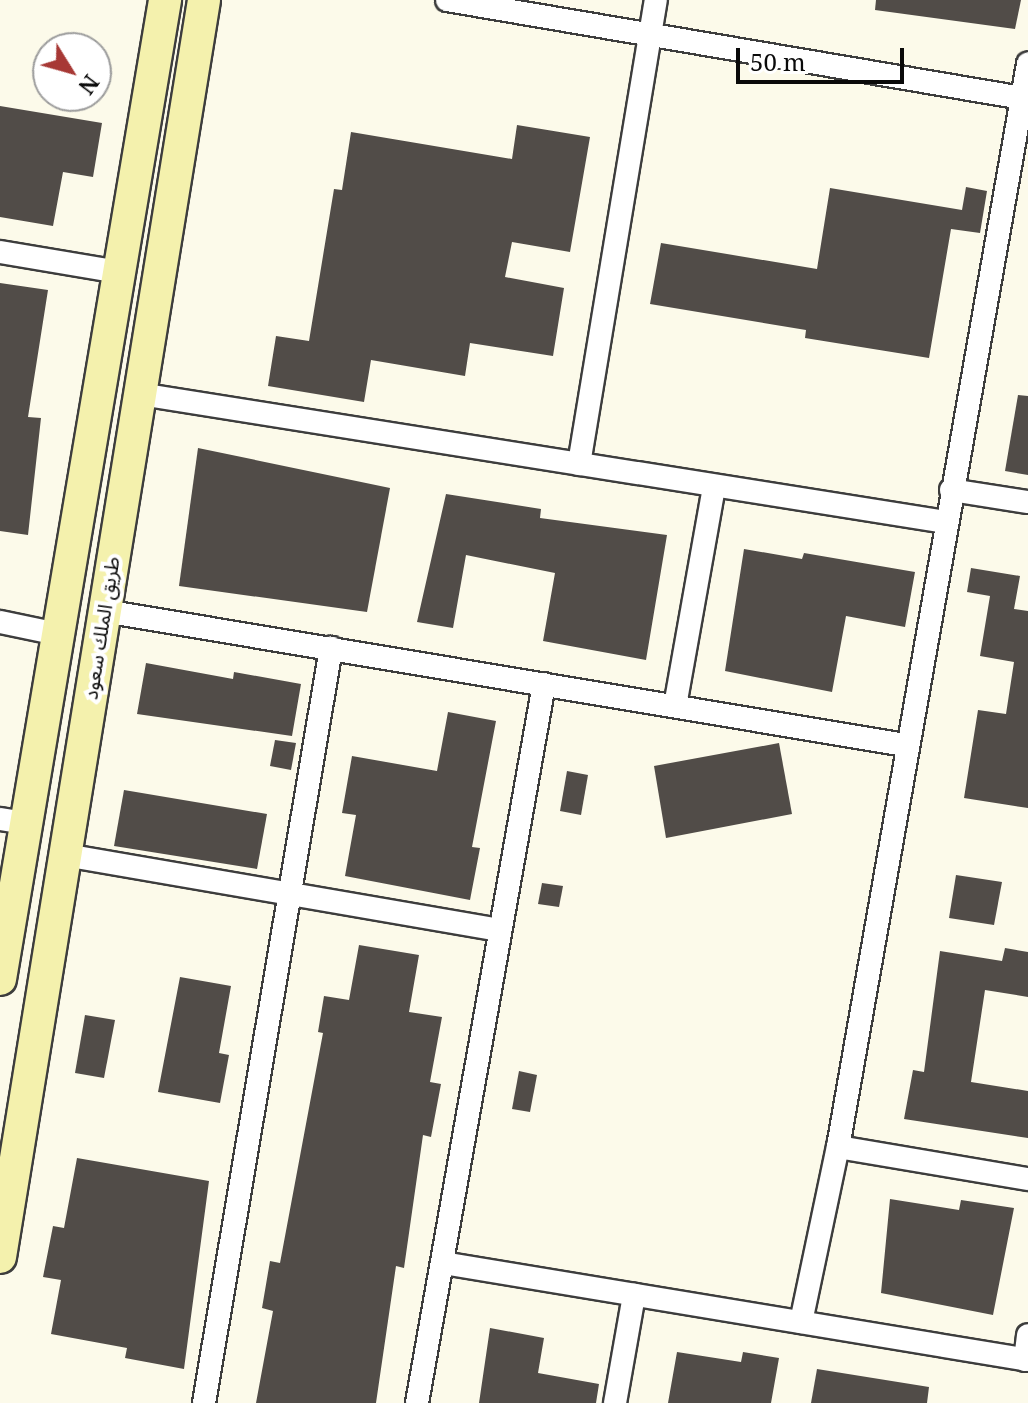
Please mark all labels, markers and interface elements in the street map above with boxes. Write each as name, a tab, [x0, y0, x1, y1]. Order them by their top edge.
north arrow	[32, 32, 112, 112]
scale bar	[740, 32, 908, 82]
text: 50 m	[750, 45, 806, 78]
text: N	[72, 69, 107, 101]
street label: طريق الملك سعود	[78, 555, 124, 701]

